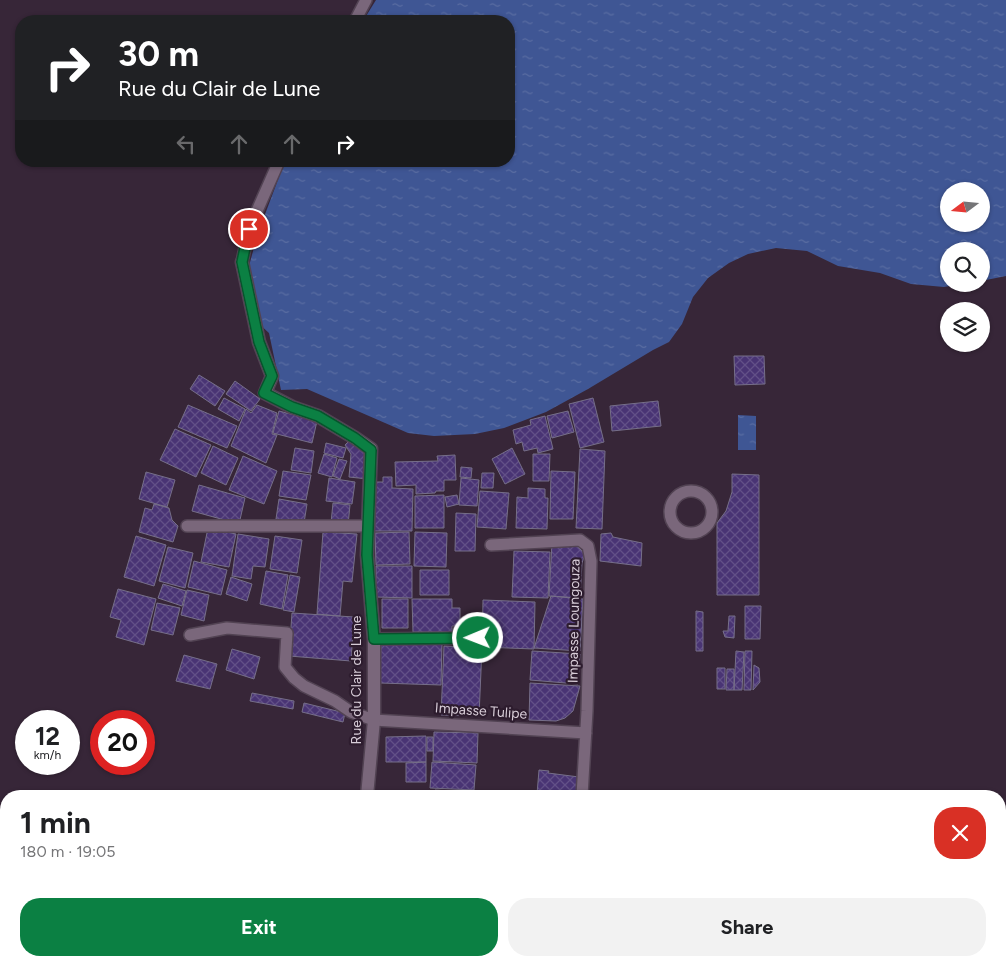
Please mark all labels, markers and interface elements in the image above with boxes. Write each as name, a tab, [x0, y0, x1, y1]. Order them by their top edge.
text: 30 m	[118, 33, 199, 75]
icon: right	[35, 35, 100, 100]
text: Rue du Clair de Lune	[118, 75, 320, 102]
icon: left	[172, 130, 200, 158]
icon: ahead	[225, 130, 253, 158]
icon: ahead	[278, 130, 306, 158]
icon: right	[331, 130, 359, 158]
north arrow	[940, 182, 990, 232]
map controls	[940, 182, 990, 352]
pin	[228, 208, 270, 250]
icon: arrive	[235, 215, 263, 243]
button: search	[940, 242, 990, 292]
button: layers	[940, 302, 990, 352]
street label: Impasse Loungouza	[564, 559, 584, 683]
position arrow	[451, 611, 503, 663]
street label: Rue du Clair de Lune	[348, 615, 365, 744]
street label: Impasse Tulipe	[434, 699, 528, 723]
speed limit sign: 20	[90, 710, 155, 775]
text: 12	[35, 721, 60, 751]
text: km/h	[34, 748, 61, 762]
text: 1 min	[20, 804, 91, 841]
button: close	[934, 807, 986, 859]
text: 180 m · 19:05	[20, 842, 115, 861]
button: Exit	[20, 898, 498, 956]
button: Share	[508, 898, 986, 956]

